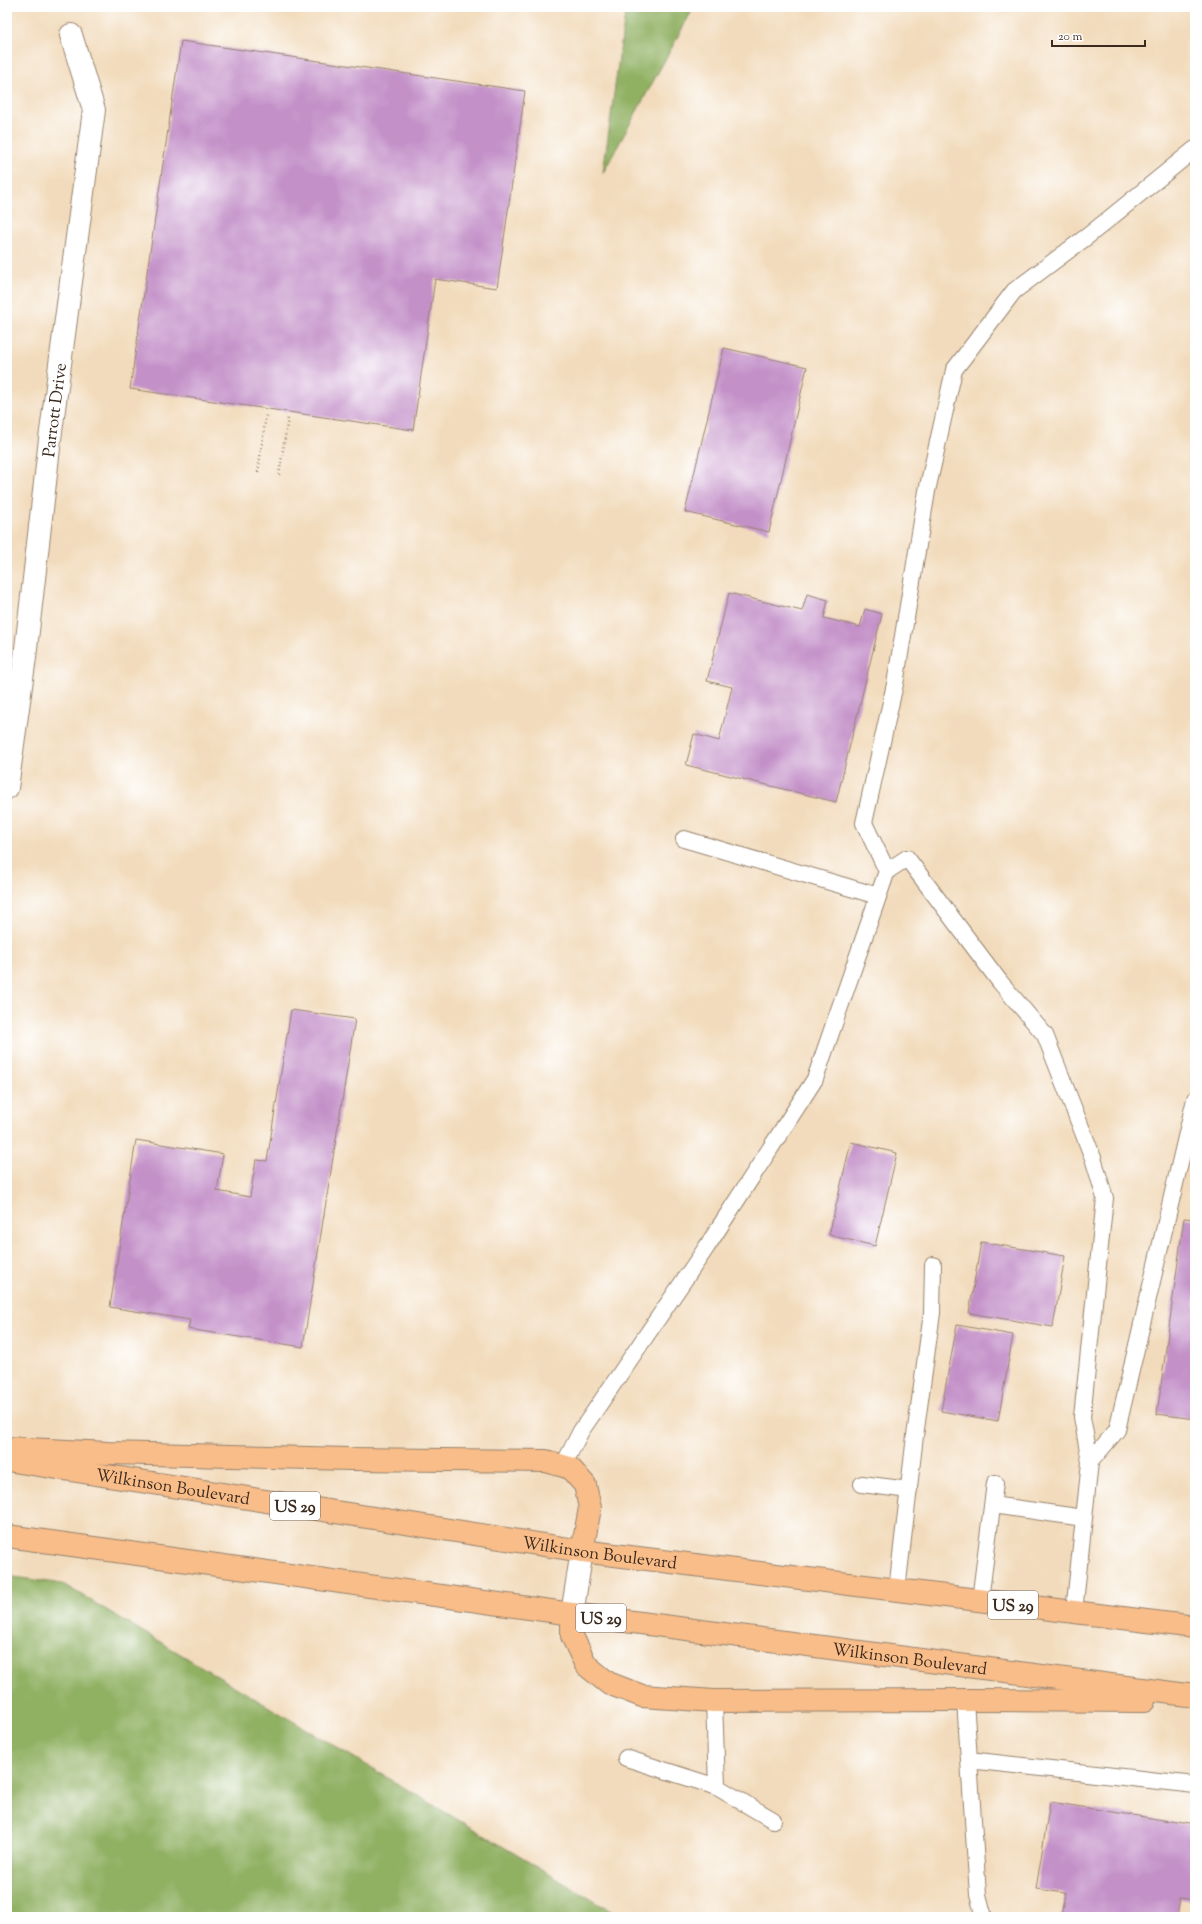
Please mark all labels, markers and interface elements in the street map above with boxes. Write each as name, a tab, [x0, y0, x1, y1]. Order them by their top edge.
scale bar	[1052, 22, 1145, 48]
text: 20 m	[1058, 28, 1083, 46]
street label: Parrott Drive	[38, 361, 74, 459]
street label: Wilkinson Boulevard	[94, 1464, 252, 1512]
road number: US 29	[270, 1492, 320, 1520]
street label: Wilkinson Boulevard	[520, 1532, 679, 1577]
road number: US 29	[988, 1591, 1038, 1619]
road number: US 29	[576, 1604, 626, 1632]
street label: Wilkinson Boulevard	[831, 1638, 989, 1683]

